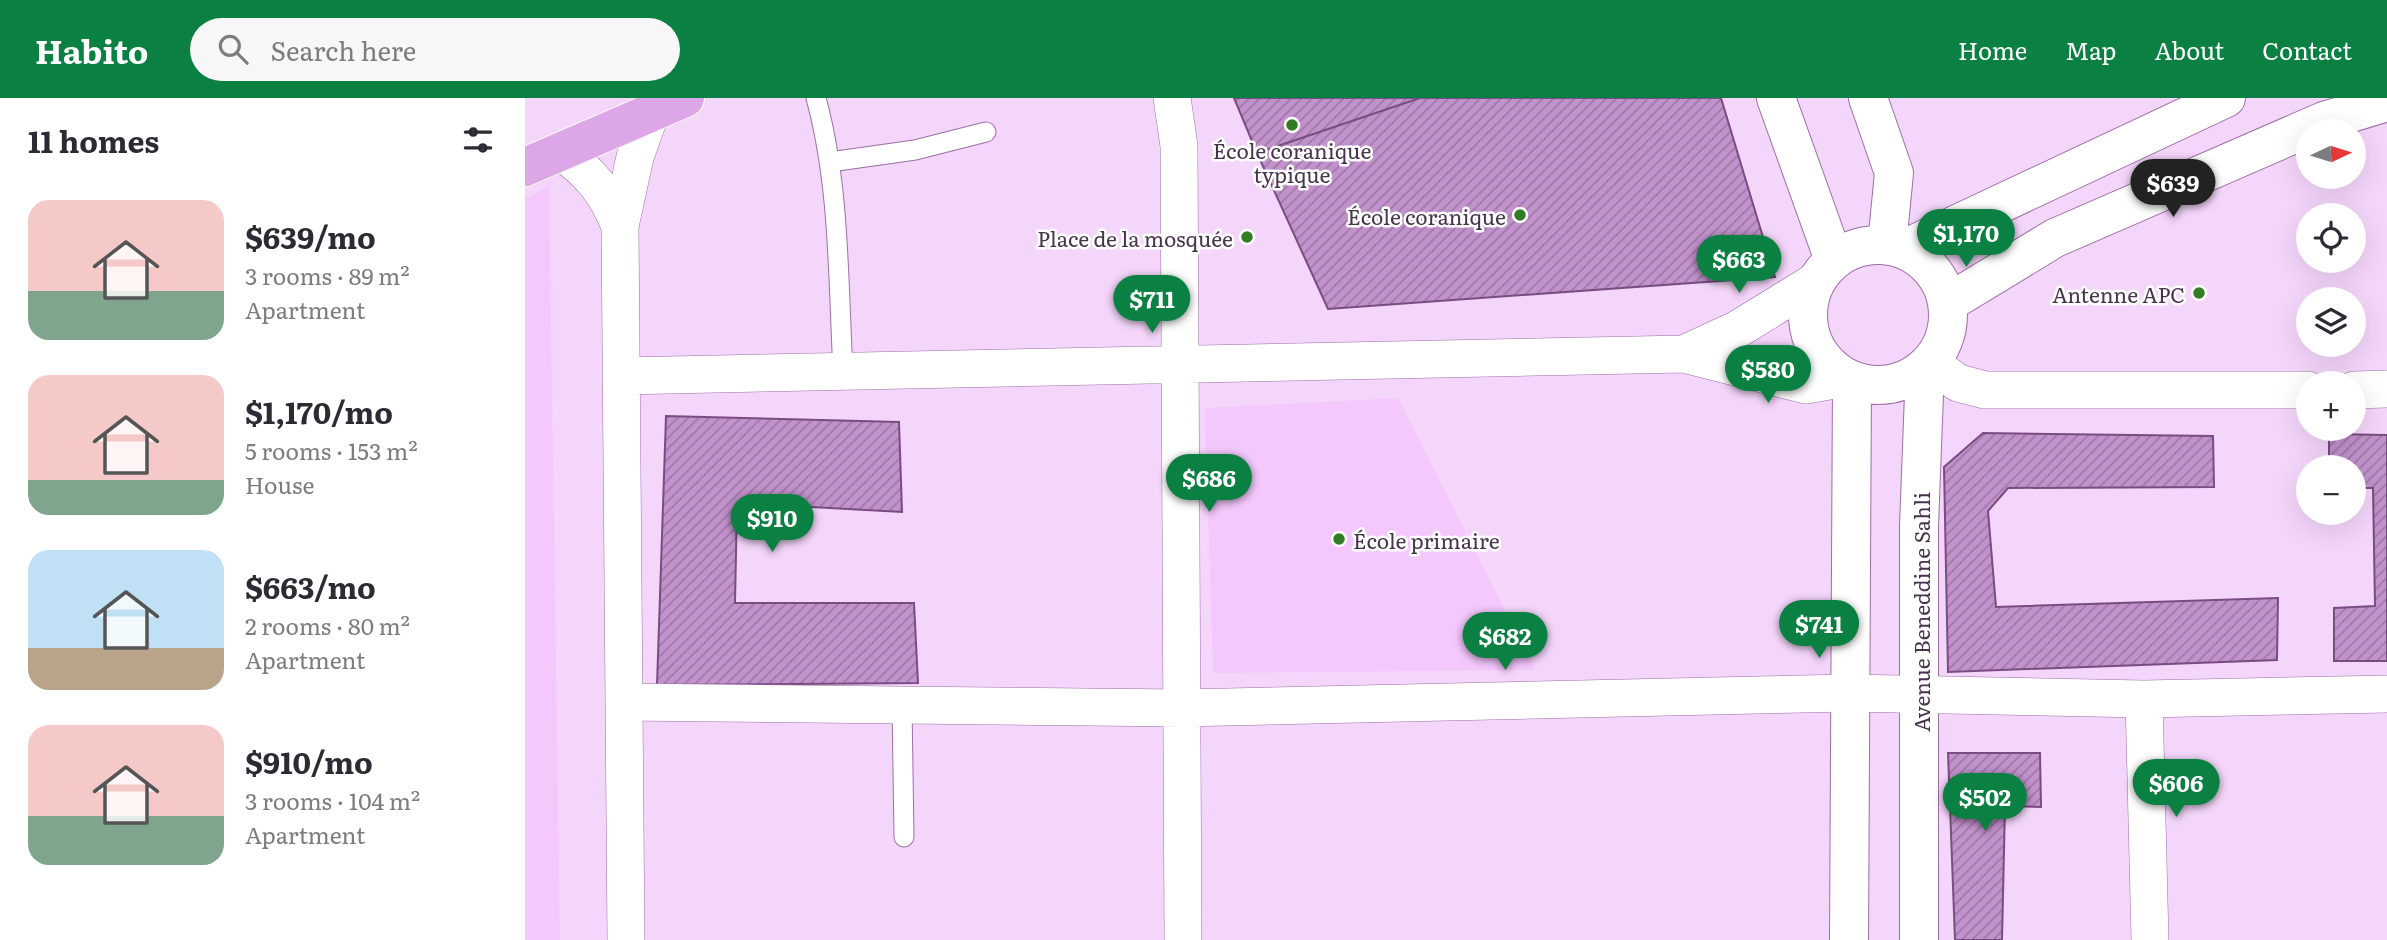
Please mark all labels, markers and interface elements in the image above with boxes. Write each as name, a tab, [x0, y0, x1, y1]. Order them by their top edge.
search box	[190, 18, 680, 81]
text: Habito	[35, 25, 148, 74]
icon: search	[214, 30, 252, 68]
text: Search here	[270, 30, 416, 69]
text: Home	[1958, 32, 2027, 67]
text: Map	[2065, 32, 2116, 67]
text: About	[2154, 32, 2224, 67]
text: Contact	[2262, 32, 2352, 67]
marker: École coranique typique	[1284, 117, 1300, 133]
text: 11 homes	[28, 118, 159, 162]
north arrow	[2296, 119, 2366, 189]
map controls	[2296, 119, 2366, 525]
icon: filters	[459, 121, 497, 159]
place label: École coranique typique	[1213, 134, 1371, 189]
pin: $639	[2132, 159, 2214, 219]
text: $639	[2146, 165, 2200, 199]
place label: École coranique	[1347, 200, 1506, 231]
button: locate	[2296, 203, 2366, 273]
marker: École coranique	[1512, 207, 1528, 223]
pin: $1,170	[1909, 209, 2023, 269]
text: $639/mo	[245, 214, 376, 258]
text: $1,170	[1933, 215, 1999, 249]
place label: Place de la mosquée	[1037, 222, 1233, 253]
icon: home	[84, 228, 168, 312]
marker: Place de la mosquée	[1239, 229, 1255, 245]
pin: $663	[1698, 236, 1780, 295]
text: $663	[1712, 241, 1766, 275]
text: 3 rooms · 89 m²	[245, 258, 410, 292]
pin: $711	[1111, 275, 1193, 335]
place label: Antenne APC	[2052, 278, 2185, 309]
text: $711	[1129, 281, 1175, 315]
marker: Antenne APC	[2191, 285, 2207, 301]
button: layers	[2296, 287, 2366, 357]
text: Apartment	[245, 292, 365, 326]
pin: $580	[1727, 345, 1809, 405]
text: $580	[1741, 351, 1795, 385]
button: +	[2296, 371, 2366, 441]
text: $1,170/mo	[245, 389, 393, 433]
icon: home	[84, 403, 168, 487]
text: 5 rooms · 153 m²	[245, 433, 418, 467]
pin: $686	[1168, 454, 1250, 514]
button: −	[2296, 455, 2366, 525]
text: $686	[1182, 460, 1236, 494]
text: House	[245, 467, 314, 501]
street label: Avenue Beneddine Sahli	[1905, 492, 1936, 732]
pin: $910	[731, 494, 813, 554]
text: $910	[747, 500, 797, 534]
place label: École primaire	[1353, 524, 1500, 555]
marker: École primaire	[1331, 531, 1347, 547]
text: $663/mo	[245, 564, 376, 608]
icon: home	[84, 578, 168, 662]
pin: $741	[1778, 601, 1860, 660]
text: $741	[1795, 606, 1843, 640]
text: 2 rooms · 80 m²	[245, 608, 410, 642]
pin: $682	[1464, 612, 1546, 672]
text: $682	[1479, 618, 1531, 652]
text: Apartment	[245, 642, 365, 676]
text: $910/mo	[245, 739, 373, 783]
icon: home	[84, 753, 168, 837]
pin: $606	[2135, 760, 2217, 819]
text: $606	[2149, 765, 2203, 799]
pin: $502	[1944, 774, 2026, 833]
text: $502	[1959, 779, 2011, 813]
text: 3 rooms · 104 m²	[245, 783, 420, 817]
text: Apartment	[245, 817, 365, 851]

